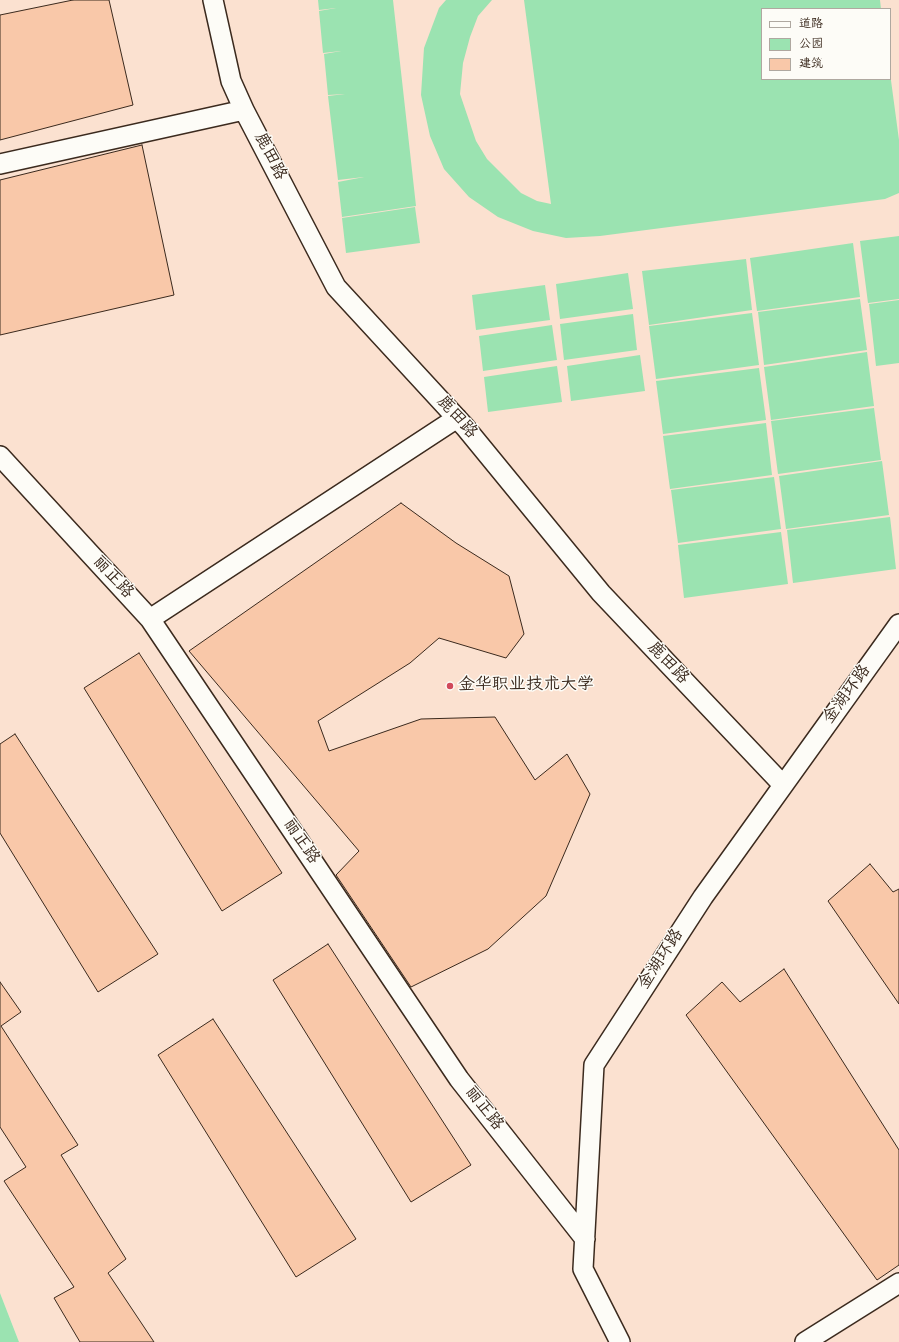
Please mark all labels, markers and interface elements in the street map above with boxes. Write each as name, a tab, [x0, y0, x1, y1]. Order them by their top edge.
legend	[761, 8, 891, 80]
text: 道路	[799, 15, 823, 33]
text: 公园	[799, 35, 823, 53]
text: 建筑	[799, 55, 823, 73]
street label: 鹿田路	[248, 130, 290, 184]
street label: 鹿田路	[431, 392, 481, 444]
street label: 丽正路	[87, 552, 137, 604]
street label: 鹿田路	[642, 639, 692, 689]
street label: 金湖环路	[820, 661, 876, 729]
place label: 金华职业技术大学	[458, 676, 594, 696]
marker: 金华职业技术大学	[445, 681, 455, 691]
street label: 丽正路	[277, 815, 323, 869]
street label: 金湖环路	[635, 926, 689, 994]
street label: 丽正路	[459, 1083, 507, 1135]

